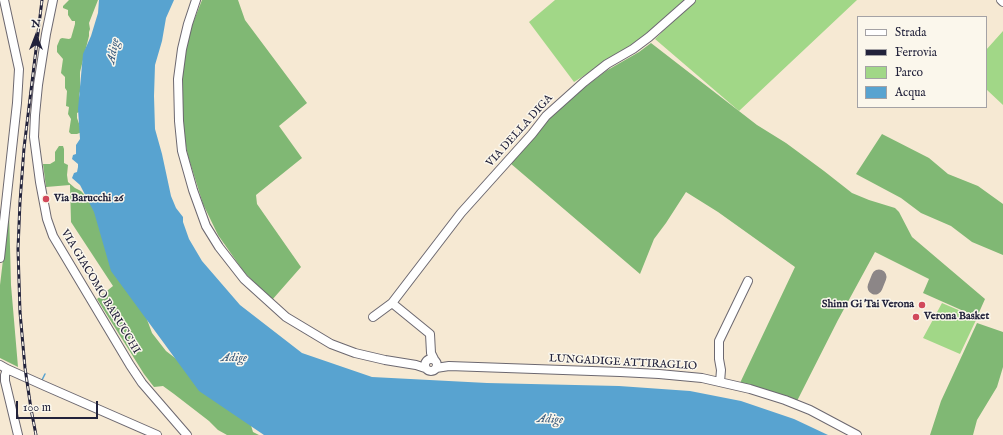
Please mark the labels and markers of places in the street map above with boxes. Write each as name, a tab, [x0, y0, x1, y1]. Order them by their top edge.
place label: Via Barucchi 26	[54, 192, 124, 206]
marker: Via Barucchi 26	[41, 194, 51, 204]
place label: Shinn Gi Tai Verona	[822, 298, 914, 312]
marker: Shinn Gi Tai Verona	[917, 300, 927, 310]
place label: Verona Basket	[924, 310, 989, 324]
marker: Verona Basket	[911, 312, 921, 322]

